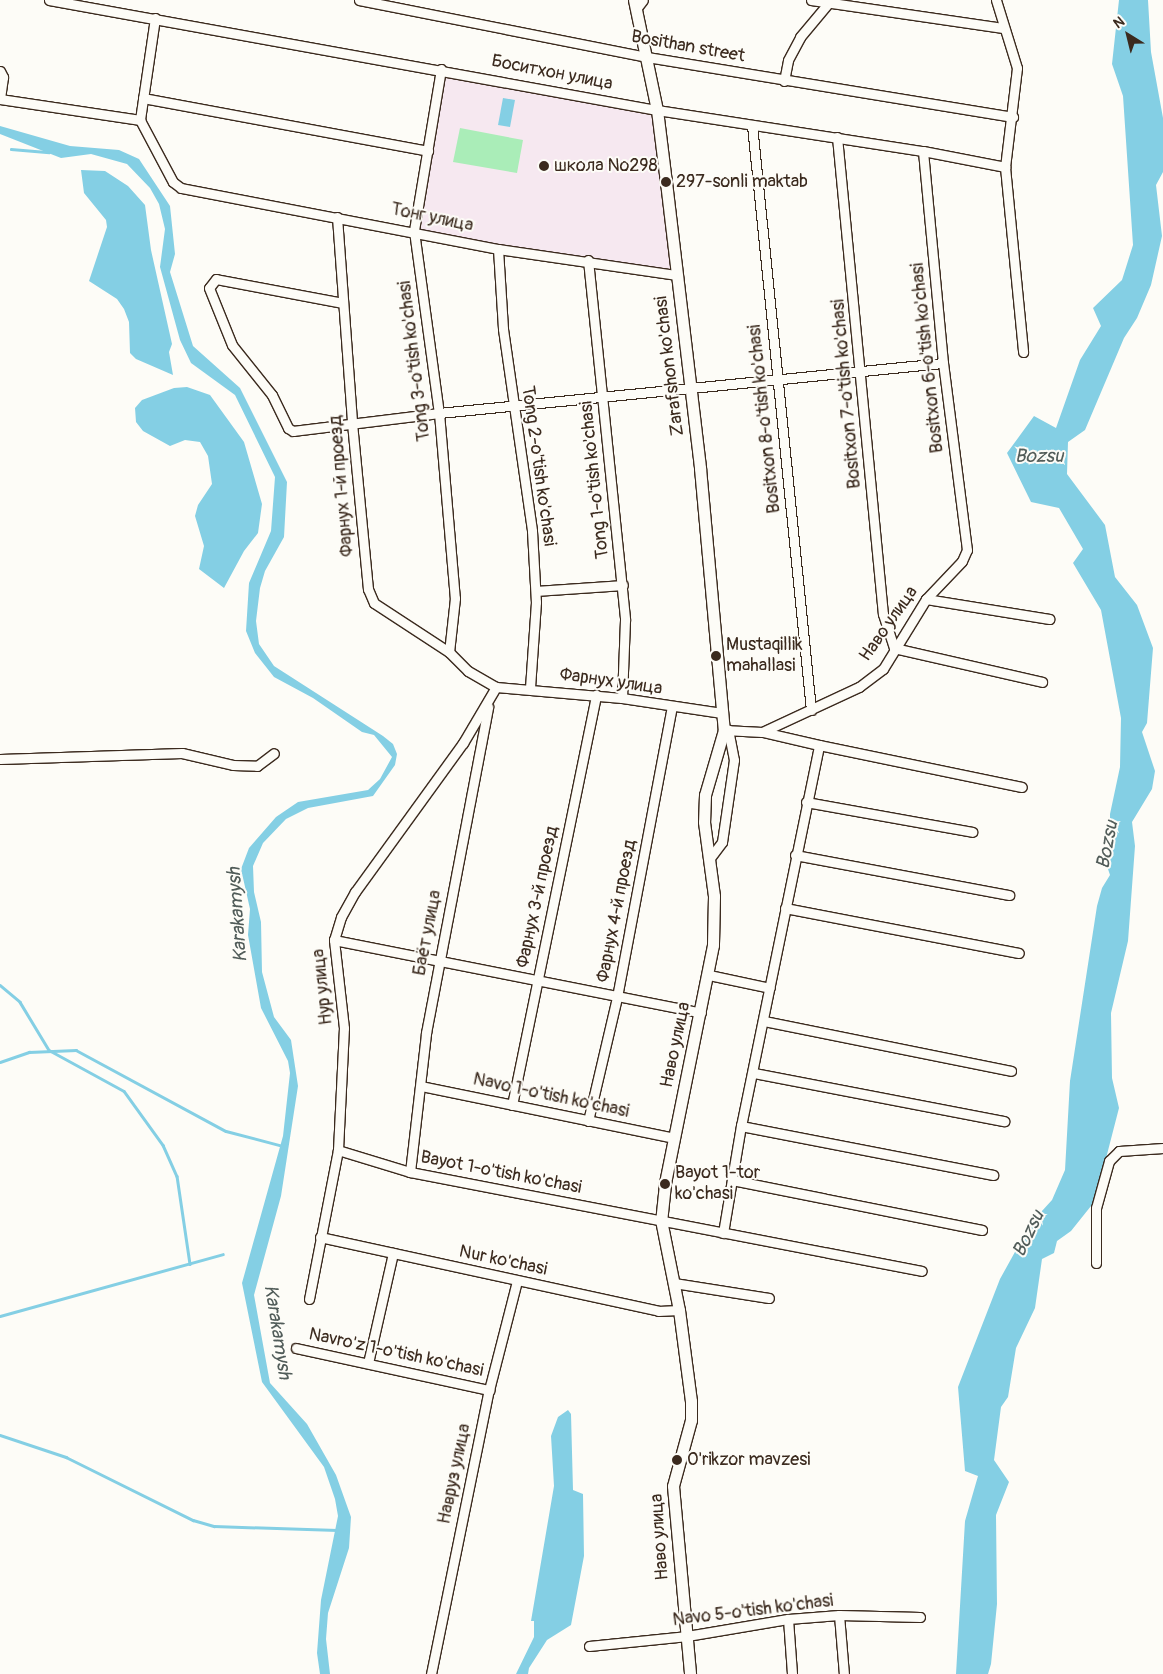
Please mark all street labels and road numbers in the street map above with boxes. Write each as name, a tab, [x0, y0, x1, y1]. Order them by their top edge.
street label: Bosithan street	[629, 26, 747, 68]
street label: Боситхон улица	[490, 51, 614, 95]
street label: Тонг улица	[389, 199, 475, 237]
street label: Bositxon 6-o'tish ko'chasi	[907, 262, 949, 454]
street label: Tong 3-o'tish ko'chasi	[394, 280, 436, 442]
street label: Zarafshon ko'chasi	[651, 295, 689, 437]
street label: Bositxon 7-o'tish ko'chasi	[828, 298, 866, 490]
street label: Bositxon 8-o'tish ko'chasi	[744, 324, 786, 514]
street label: Tong 2-o'tish ko'chasi	[516, 384, 560, 548]
street label: Tong 1-o'tish ko'chasi	[576, 400, 614, 560]
street label: Фарнух 1-й проезд	[325, 415, 359, 557]
street label: Наво улица	[855, 582, 923, 666]
street label: Фарнух улица	[558, 664, 664, 700]
street label: Фарнух 3-й проезд	[512, 824, 564, 970]
street label: Фарнух 4-й проезд	[593, 838, 641, 984]
street label: Баёт улица	[409, 888, 447, 978]
street label: Нур улица	[308, 948, 338, 1026]
street label: Наво улица	[656, 1000, 696, 1090]
street label: Navo 1-o'tish ko'chasi	[471, 1069, 631, 1123]
street label: Bayot 1-o'tish ko'chasi	[419, 1147, 583, 1199]
street label: Nur ko'chasi	[457, 1241, 549, 1281]
street label: Navro'z 1-o'tish ko'chasi	[307, 1324, 485, 1382]
street label: Навруз улица	[434, 1422, 476, 1526]
street label: Наво улица	[646, 1493, 674, 1581]
street label: Navo 5-o'tish ko'chasi	[671, 1590, 835, 1632]

